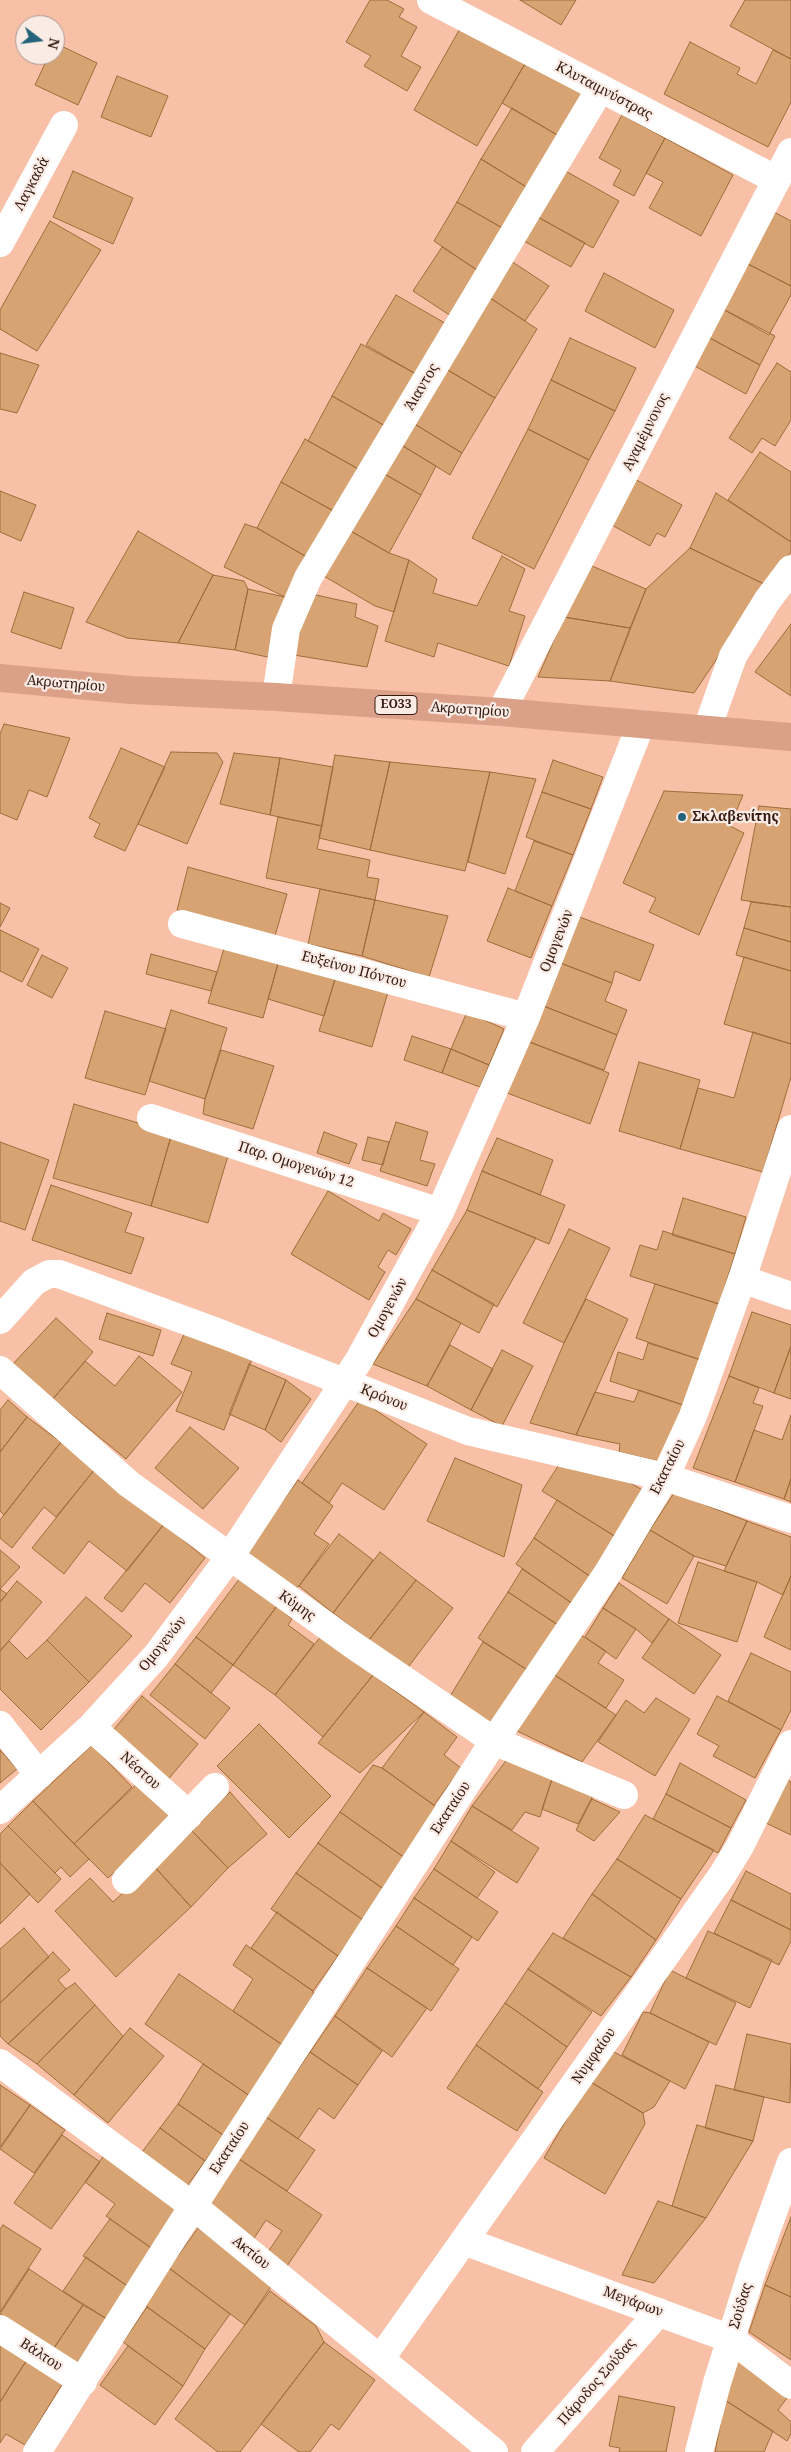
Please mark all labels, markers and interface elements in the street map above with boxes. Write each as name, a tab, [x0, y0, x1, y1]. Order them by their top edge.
north arrow	[15, 15, 65, 65]
text: N	[43, 36, 65, 52]
street label: Κλυταιμνύστρας	[553, 58, 655, 124]
street label: Λαγκαδά	[11, 154, 53, 214]
street label: Άιαντος	[401, 360, 443, 414]
street label: Αγαμέμνονος	[619, 390, 673, 474]
street label: Ακρωτηρίου	[26, 672, 106, 696]
road number: ΕΟ33	[375, 696, 417, 714]
street label: Ακρωτηρίου	[430, 699, 510, 721]
place label: Σκλαβενίτης	[692, 809, 779, 825]
marker: Σκλαβενίτης	[676, 811, 688, 823]
street label: Ομογενών	[537, 907, 577, 975]
street label: Ευξείνου Πόντου	[300, 948, 408, 992]
street label: Παρ. Ομογενών 12	[236, 1138, 356, 1192]
street label: Ομογενών	[365, 1275, 411, 1341]
street label: Κρόνου	[358, 1381, 410, 1415]
street label: Εκαταίου	[647, 1437, 689, 1497]
street label: Κύμης	[275, 1587, 319, 1625]
street label: Ομογενών	[136, 1613, 190, 1675]
street label: Νέστου	[116, 1749, 164, 1793]
street label: Εκαταίου	[428, 1778, 474, 1838]
street label: Νυμφαίου	[569, 2025, 619, 2087]
street label: Εκαταίου	[207, 2118, 253, 2178]
street label: Ακτίου	[229, 2233, 273, 2273]
street label: Σούδας	[726, 2281, 756, 2331]
street label: Μεγάρων	[601, 2283, 665, 2321]
street label: Βάλτου	[17, 2335, 65, 2375]
street label: Πάροδος Σούδας	[555, 2335, 639, 2429]

